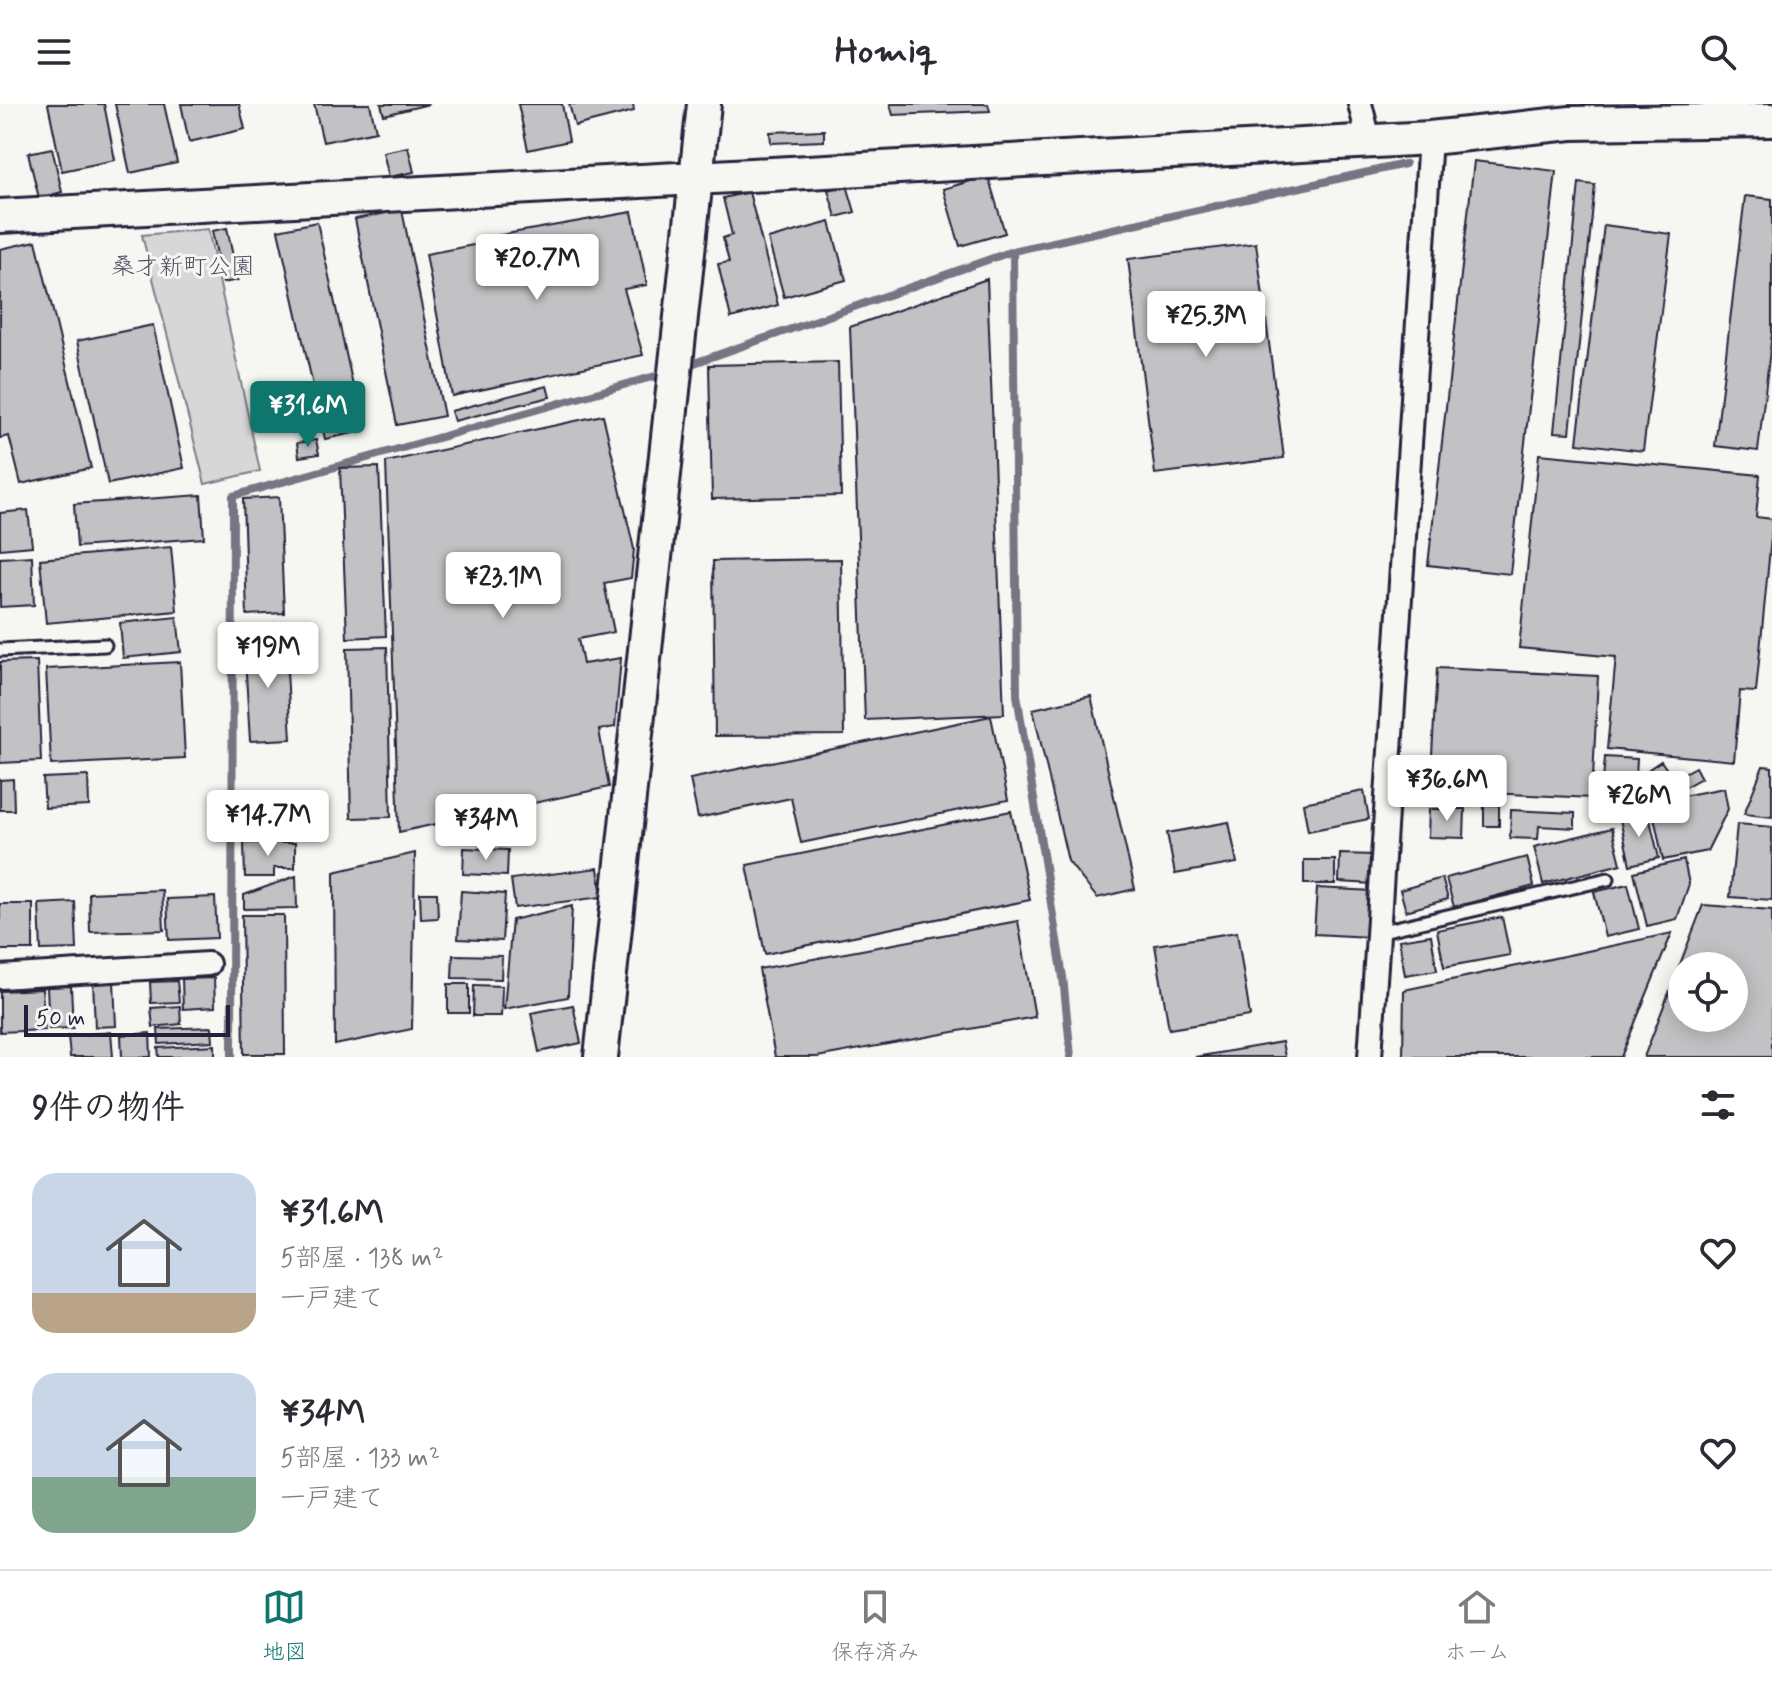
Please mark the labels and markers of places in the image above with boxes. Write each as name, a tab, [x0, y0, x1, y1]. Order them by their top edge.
pin: ¥20.7M	[472, 234, 602, 302]
pin: ¥25.3M	[1141, 291, 1271, 359]
pin: ¥31.6M	[243, 381, 373, 449]
pin: ¥23.1M	[438, 552, 568, 620]
pin: ¥19M	[221, 622, 315, 690]
pin: ¥36.6M	[1382, 755, 1512, 823]
pin: ¥26M	[1592, 771, 1686, 839]
pin: ¥14.7M	[203, 790, 333, 858]
pin: ¥34M	[439, 794, 533, 862]

